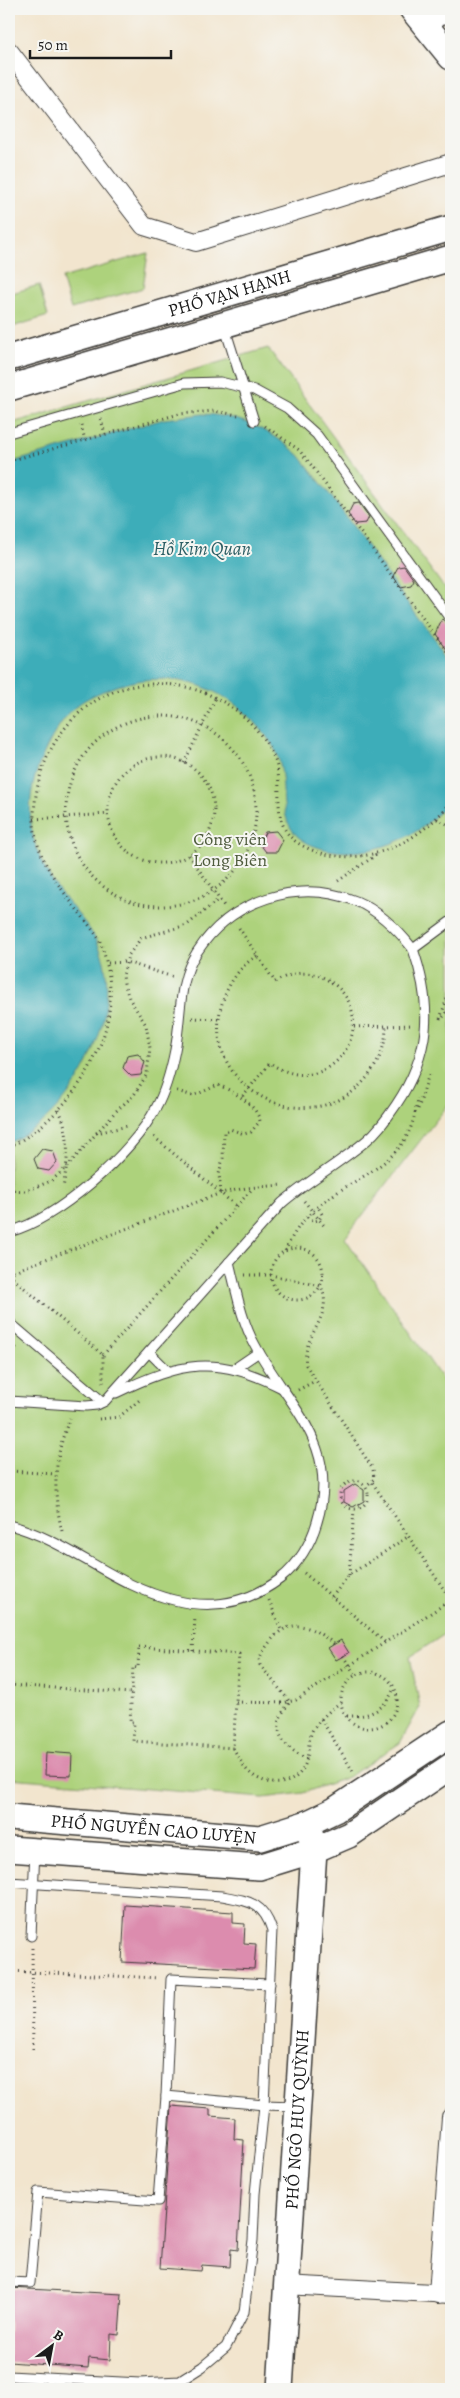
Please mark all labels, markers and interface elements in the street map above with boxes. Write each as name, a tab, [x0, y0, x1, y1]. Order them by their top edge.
scale bar	[30, 28, 171, 60]
text: 50 m	[38, 35, 68, 55]
street label: PHỐ VẠN HẠNH	[165, 264, 294, 323]
water label: Hồ Kim Quan	[153, 536, 251, 562]
park label: Công viên Long Biên	[193, 827, 267, 872]
street label: PHỐ NGUYỄN CAO LUYỆN	[50, 1809, 257, 1850]
street label: PHỐ NGÔ HUY QUỲNH	[279, 2029, 315, 2210]
north arrow	[28, 2320, 78, 2370]
text: B	[50, 2325, 68, 2346]

